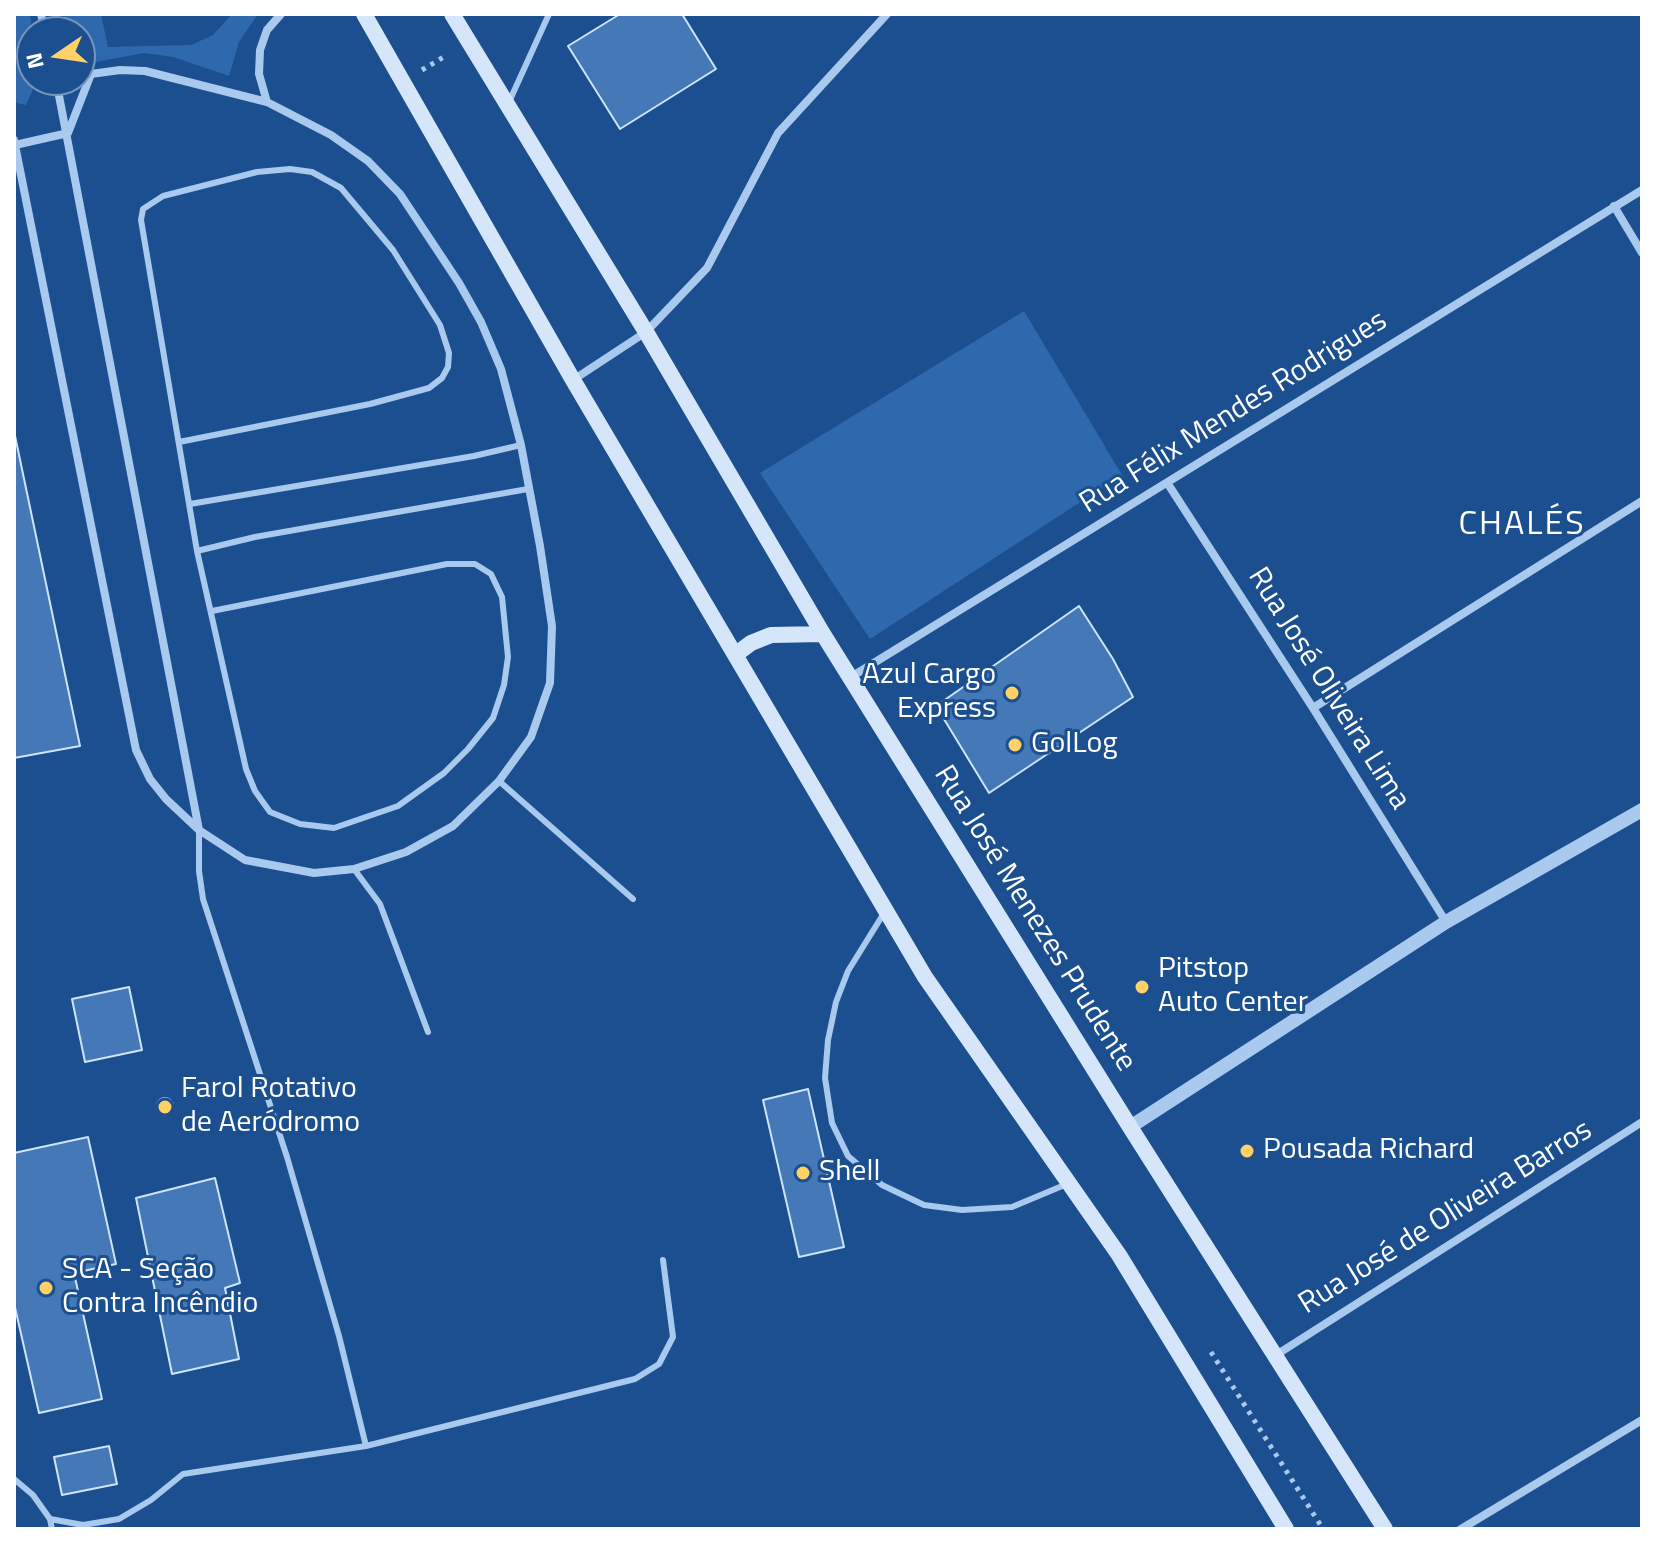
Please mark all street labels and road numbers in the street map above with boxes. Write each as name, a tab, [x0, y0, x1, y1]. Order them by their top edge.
street label: Rua Félix Mendes Rodrigues	[1074, 304, 1394, 522]
street label: Rua José Oliveira Lima	[1239, 561, 1417, 817]
street label: Rua José Menezes Prudente	[925, 760, 1143, 1078]
street label: Rua José de Oliveira Barros	[1293, 1113, 1599, 1323]

